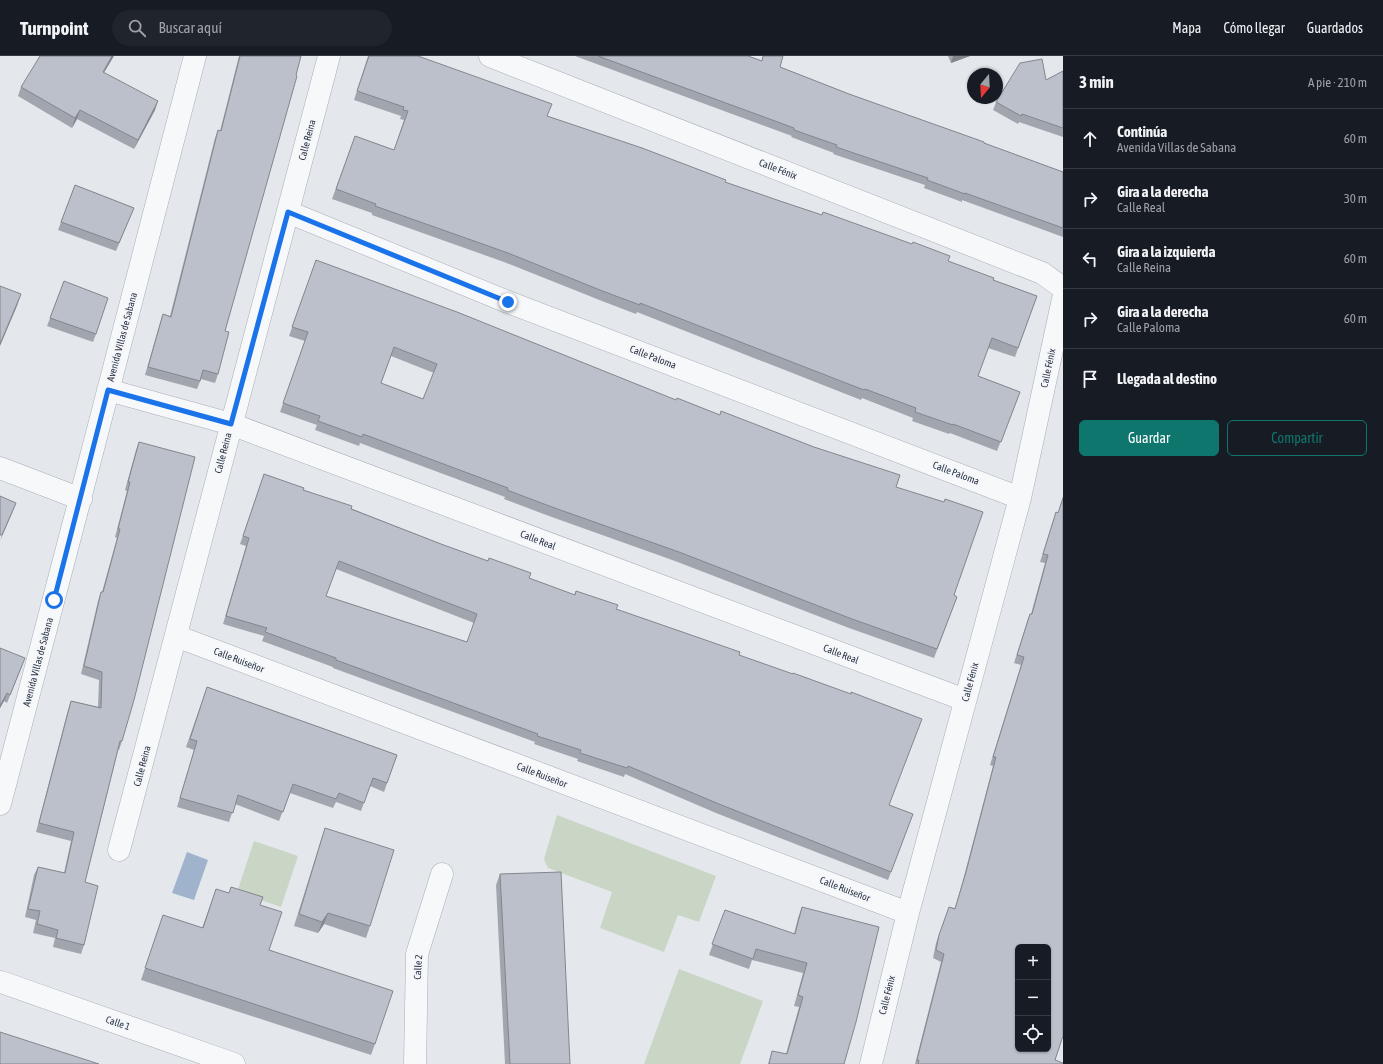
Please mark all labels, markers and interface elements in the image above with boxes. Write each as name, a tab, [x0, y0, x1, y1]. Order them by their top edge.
search box	[112, 10, 392, 46]
text: Turnpoint	[20, 17, 88, 39]
icon: search	[126, 17, 148, 39]
text: Buscar aquí	[158, 19, 222, 36]
text: Mapa	[1172, 20, 1201, 36]
text: Cómo llegar	[1223, 20, 1285, 36]
text: Guardados	[1307, 20, 1363, 36]
north arrow	[967, 68, 1003, 104]
text: 3 min	[1079, 72, 1114, 92]
text: A pie · 210 m	[1308, 75, 1367, 90]
street label: Calle Reina	[296, 118, 318, 162]
text: Continúa	[1117, 123, 1167, 140]
icon: ahead	[1079, 128, 1101, 150]
text: 60 m	[1344, 131, 1367, 146]
text: Avenida Villas de Sabana	[1117, 140, 1236, 155]
street label: Calle Fénix	[757, 157, 799, 181]
text: Gira a la derecha	[1117, 183, 1208, 200]
icon: right	[1079, 188, 1101, 210]
text: 30 m	[1344, 191, 1367, 206]
text: Calle Real	[1117, 200, 1165, 215]
text: Gira a la izquierda	[1117, 243, 1215, 260]
icon: left	[1079, 248, 1101, 270]
text: 60 m	[1344, 251, 1367, 266]
text: Calle Reina	[1117, 260, 1171, 275]
street label: Avenida Villas de Sabana	[105, 291, 139, 383]
route end	[499, 293, 517, 311]
text: Gira a la derecha	[1117, 303, 1208, 320]
icon: right	[1079, 308, 1101, 330]
text: 60 m	[1344, 311, 1367, 326]
text: Calle Paloma	[1117, 320, 1180, 335]
street label: Calle Paloma	[628, 343, 678, 371]
street label: Calle Fénix	[1038, 347, 1058, 389]
icon: arrive	[1079, 368, 1101, 390]
text: Llegada al destino	[1117, 370, 1217, 387]
button: Guardar	[1079, 420, 1219, 456]
button: Compartir	[1227, 420, 1367, 456]
street label: Calle Reina	[212, 431, 234, 475]
street label: Calle Paloma	[931, 459, 981, 487]
street label: Calle Real	[519, 528, 558, 552]
route start	[45, 591, 63, 609]
street label: Avenida Villas de Sabana	[21, 616, 55, 708]
street label: Calle Real	[822, 642, 861, 666]
street label: Calle Ruiseñor	[212, 645, 267, 675]
street label: Calle Fénix	[960, 661, 980, 703]
street label: Calle Reina	[131, 744, 153, 788]
street label: Calle Ruiseñor	[515, 760, 570, 790]
street label: Calle Ruiseñor	[818, 874, 873, 904]
map controls	[1015, 944, 1051, 1052]
button: +	[1015, 944, 1051, 980]
street label: Calle 2	[412, 954, 424, 980]
street label: Calle Fénix	[877, 974, 897, 1016]
button: −	[1015, 980, 1051, 1016]
street label: Calle 1	[104, 1014, 132, 1032]
button: locate	[1015, 1016, 1051, 1052]

